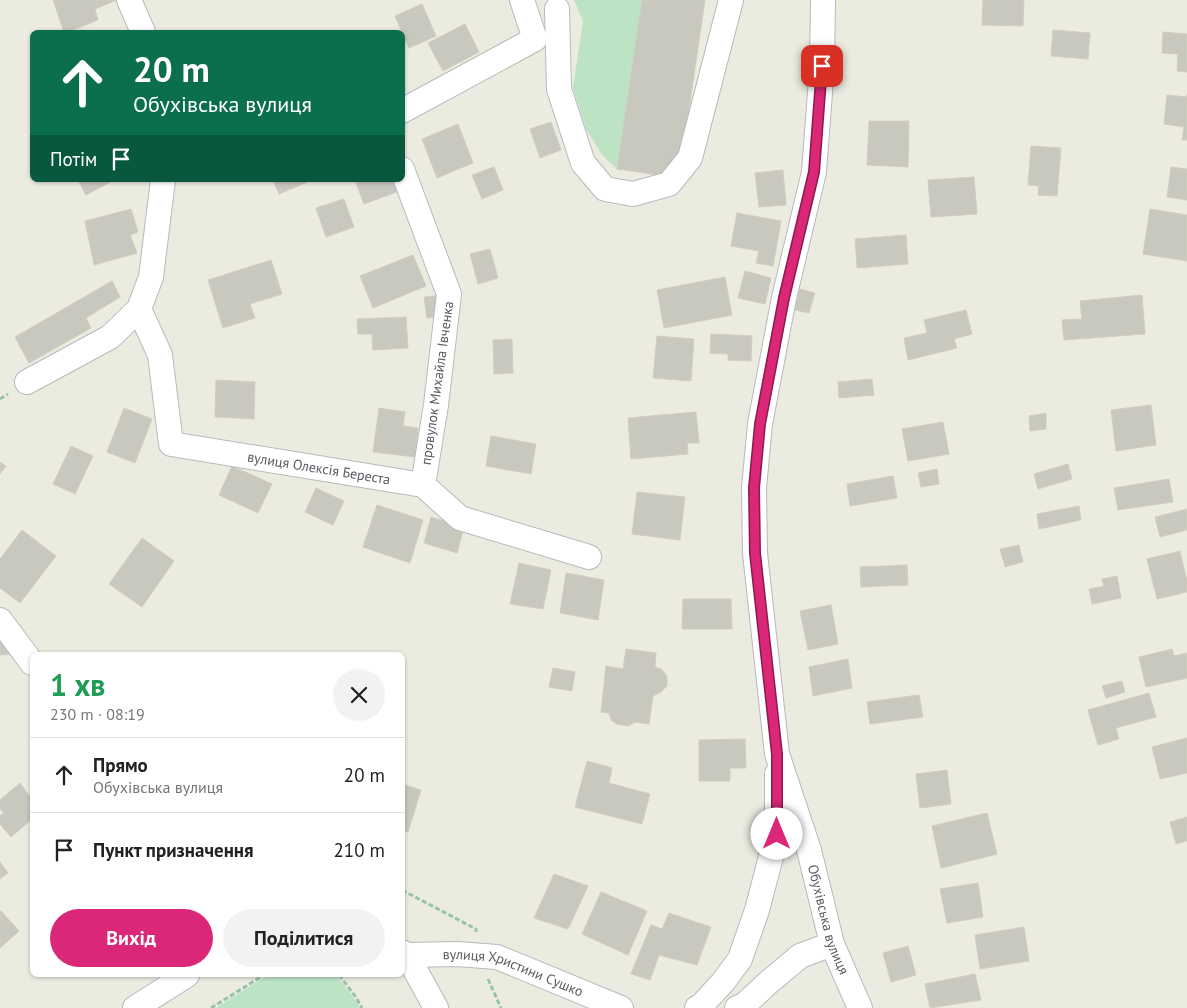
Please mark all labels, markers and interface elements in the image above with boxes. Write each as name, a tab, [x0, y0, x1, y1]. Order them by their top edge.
pin	[801, 45, 843, 87]
text: 20 m	[133, 46, 210, 92]
icon: ahead	[50, 50, 115, 115]
icon: arrive	[808, 52, 836, 80]
text: Обухівська вулиця	[133, 90, 312, 118]
icon: arrive	[107, 145, 135, 173]
text: Потім	[50, 147, 97, 171]
street label: провулок Михайла Івченка	[417, 300, 457, 466]
street label: вулиця Олексія Береста	[246, 448, 392, 489]
text: 1 хв	[50, 665, 106, 704]
button: close	[333, 669, 385, 721]
text: 230 m · 08:19	[50, 704, 145, 724]
text: Прямо	[93, 753, 148, 777]
icon: ahead	[50, 761, 78, 789]
text: 20 m	[344, 763, 385, 787]
text: Обухівська вулиця	[93, 777, 223, 797]
position arrow	[750, 807, 802, 859]
icon: arrive	[50, 836, 78, 864]
text: Пункт призначення	[93, 838, 254, 862]
text: 210 m	[333, 838, 385, 862]
street label: Обухівська вулиця	[804, 863, 853, 977]
button: Вихід	[50, 909, 213, 967]
button: Поділитися	[223, 909, 385, 967]
street label: вулиця Христини Сушко	[443, 945, 586, 1000]

